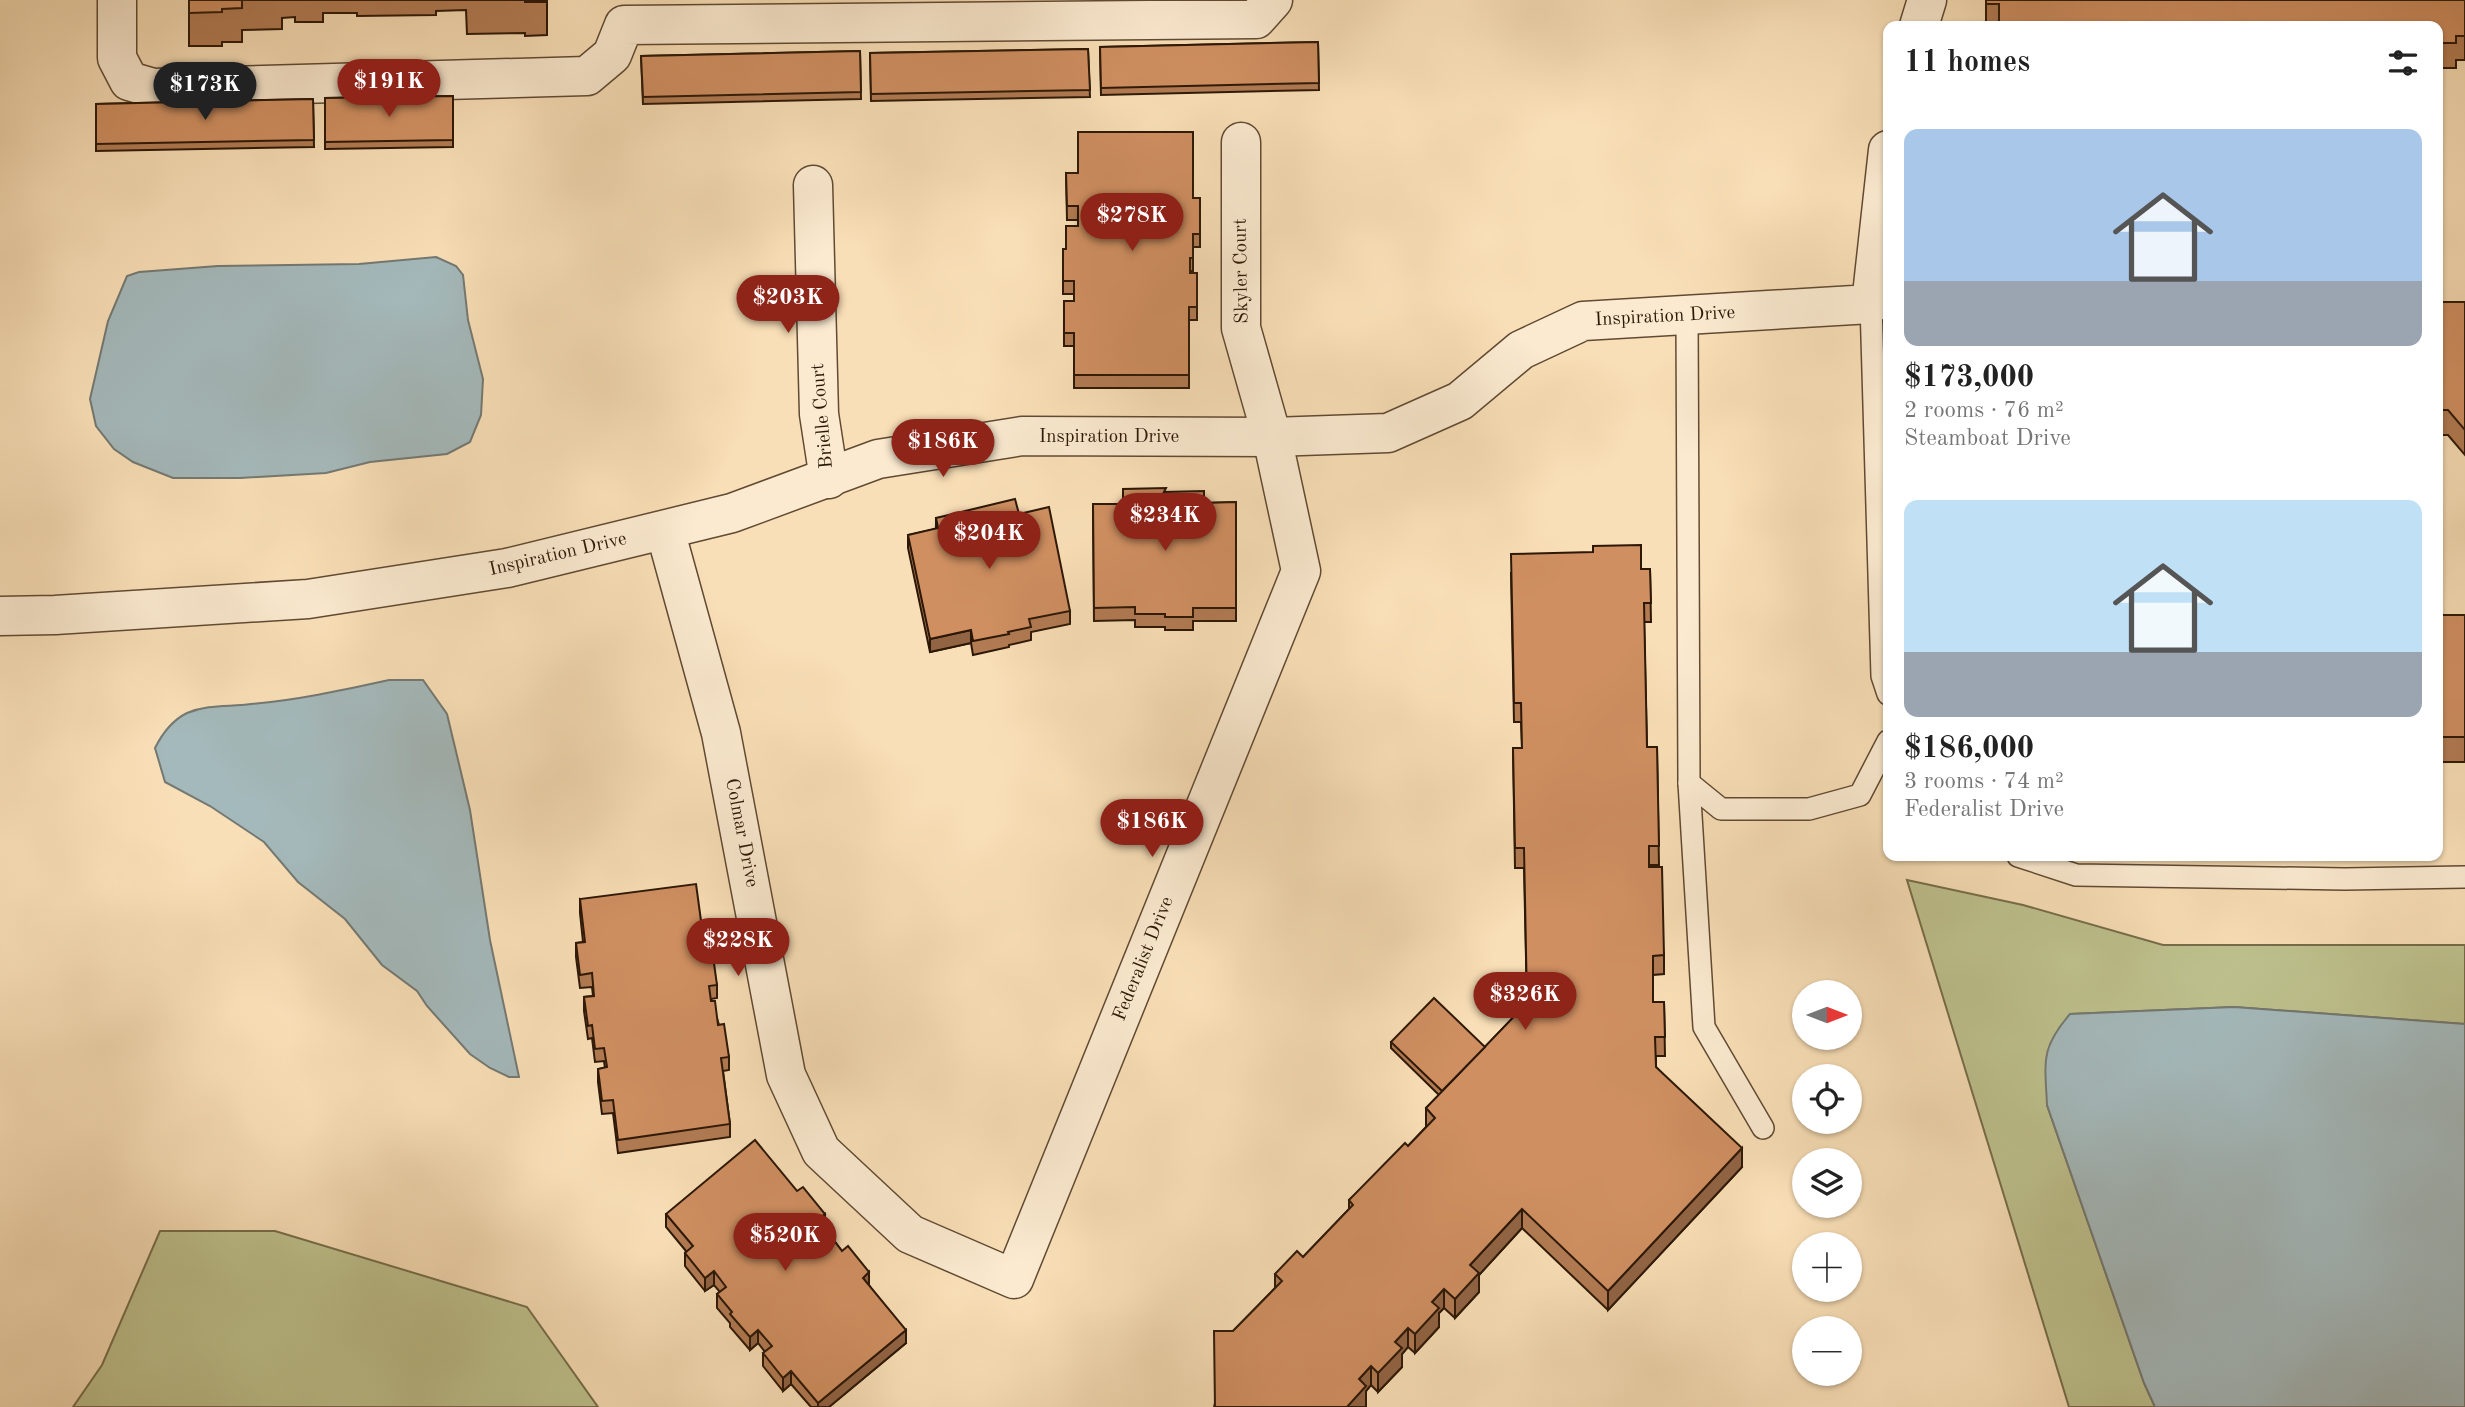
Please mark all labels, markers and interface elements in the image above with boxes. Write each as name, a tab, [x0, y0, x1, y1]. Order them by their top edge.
icon: filters	[2384, 44, 2422, 82]
text: 11 homes	[1904, 48, 2030, 78]
pin: $191K	[340, 60, 438, 119]
pin: $173K	[156, 62, 254, 122]
text: $191K	[353, 70, 425, 93]
text: $173K	[169, 73, 241, 96]
icon: home	[2100, 174, 2226, 300]
pin: $278K	[1083, 194, 1181, 253]
text: $278K	[1096, 204, 1168, 227]
street label: Skyler Court	[1232, 218, 1252, 324]
pin: $203K	[739, 276, 837, 335]
text: $203K	[752, 286, 824, 309]
street label: Inspiration Drive	[1594, 304, 1736, 330]
street label: Brielle Court	[809, 362, 837, 470]
text: $173,000	[1904, 363, 2034, 393]
text: 2 rooms · 76 m²	[1904, 399, 2064, 422]
pin: $186K	[894, 420, 992, 479]
text: Steamboat Drive	[1904, 427, 2071, 450]
street label: Inspiration Drive	[1039, 428, 1179, 447]
text: $186K	[907, 430, 979, 453]
pin: $234K	[1116, 494, 1214, 553]
text: $234K	[1129, 504, 1201, 527]
pin: $204K	[940, 512, 1038, 571]
text: $204K	[953, 522, 1025, 545]
street label: Inspiration Drive	[487, 530, 629, 580]
icon: home	[2100, 545, 2226, 671]
text: $186,000	[1904, 734, 2034, 764]
text: 3 rooms · 74 m²	[1904, 770, 2064, 793]
street label: Colmar Drive	[721, 777, 761, 889]
text: Federalist Drive	[1904, 798, 2064, 821]
pin: $186K	[1103, 800, 1201, 859]
text: $186K	[1116, 810, 1188, 833]
street label: Federalist Drive	[1110, 894, 1178, 1024]
pin: $228K	[689, 918, 787, 978]
text: $228K	[702, 929, 774, 952]
pin: $326K	[1476, 972, 1574, 1032]
north arrow	[1792, 980, 1862, 1050]
map controls	[1792, 980, 1862, 1386]
text: $326K	[1489, 983, 1561, 1006]
button: locate	[1792, 1064, 1862, 1134]
button: layers	[1792, 1148, 1862, 1218]
pin: $520K	[736, 1214, 834, 1273]
text: $520K	[749, 1224, 821, 1247]
button: +	[1792, 1232, 1862, 1302]
button: −	[1792, 1316, 1862, 1386]

